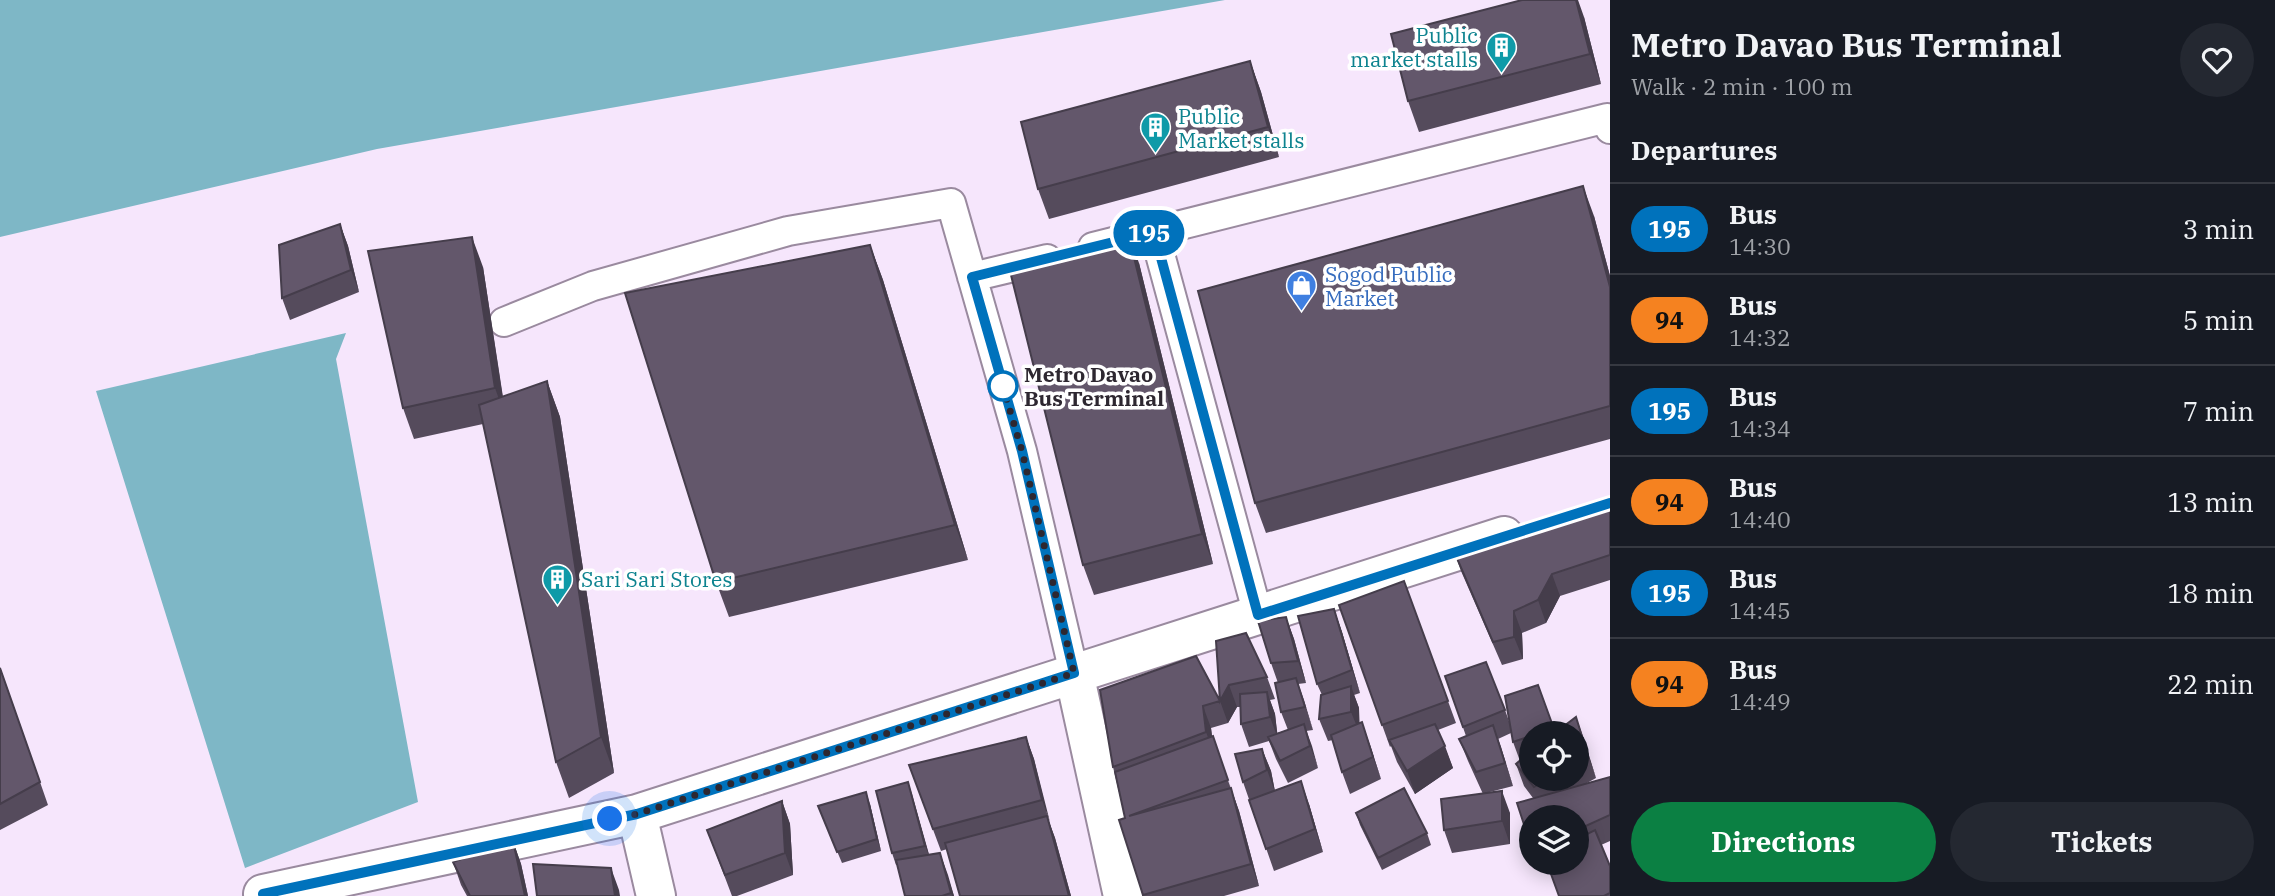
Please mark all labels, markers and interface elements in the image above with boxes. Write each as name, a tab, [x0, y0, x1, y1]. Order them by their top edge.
place label: Public market stalls	[1350, 21, 1478, 73]
text: Metro Davao Bus Terminal	[1631, 23, 2062, 66]
button: heart	[2180, 23, 2254, 97]
building icon: Public market stalls	[1484, 30, 1518, 74]
text: Walk · 2 min · 100 m	[1631, 71, 1853, 101]
place label: Public Market stalls	[1178, 102, 1304, 154]
building icon: Public Market stalls	[1138, 111, 1172, 155]
text: Departures	[1631, 133, 1777, 167]
text: Bus	[1729, 197, 1777, 231]
line badge: 195	[1109, 210, 1189, 256]
text: 3 min	[2183, 212, 2254, 246]
text: 195	[1648, 213, 1691, 245]
text: 195	[1127, 217, 1171, 249]
text: 14:30	[1729, 231, 1791, 261]
place label: Sogod Public Market	[1325, 260, 1453, 312]
shop icon: Sogod Public Market	[1285, 269, 1319, 313]
text: Bus	[1729, 288, 1777, 322]
text: 5 min	[2183, 303, 2254, 337]
text: 94	[1655, 304, 1684, 336]
text: 14:32	[1729, 322, 1791, 352]
place label: Metro Davao Bus Terminal	[1024, 360, 1164, 412]
marker: Metro Davao Bus Terminal	[988, 371, 1018, 401]
text: Bus	[1729, 379, 1777, 413]
text: 7 min	[2183, 394, 2254, 428]
text: 195	[1648, 395, 1691, 427]
text: 14:34	[1729, 413, 1791, 443]
text: Bus	[1729, 470, 1777, 504]
text: 13 min	[2167, 485, 2254, 519]
text: 94	[1655, 486, 1684, 518]
text: 14:40	[1729, 504, 1791, 534]
text: Bus	[1729, 561, 1777, 595]
building icon: Sari Sari Stores	[541, 562, 575, 606]
place label: Sari Sari Stores	[581, 565, 733, 593]
text: 18 min	[2167, 576, 2254, 610]
text: 195	[1648, 577, 1691, 609]
text: 14:45	[1729, 595, 1791, 625]
text: Bus	[1729, 652, 1777, 686]
text: 22 min	[2167, 667, 2254, 701]
text: 94	[1655, 668, 1684, 700]
text: 14:49	[1729, 686, 1791, 716]
map controls	[1519, 721, 1589, 875]
button: locate	[1519, 721, 1589, 791]
your location	[592, 801, 627, 836]
button: Directions	[1631, 802, 1936, 882]
button: Tickets	[1950, 802, 2254, 882]
button: layers	[1519, 805, 1589, 875]

